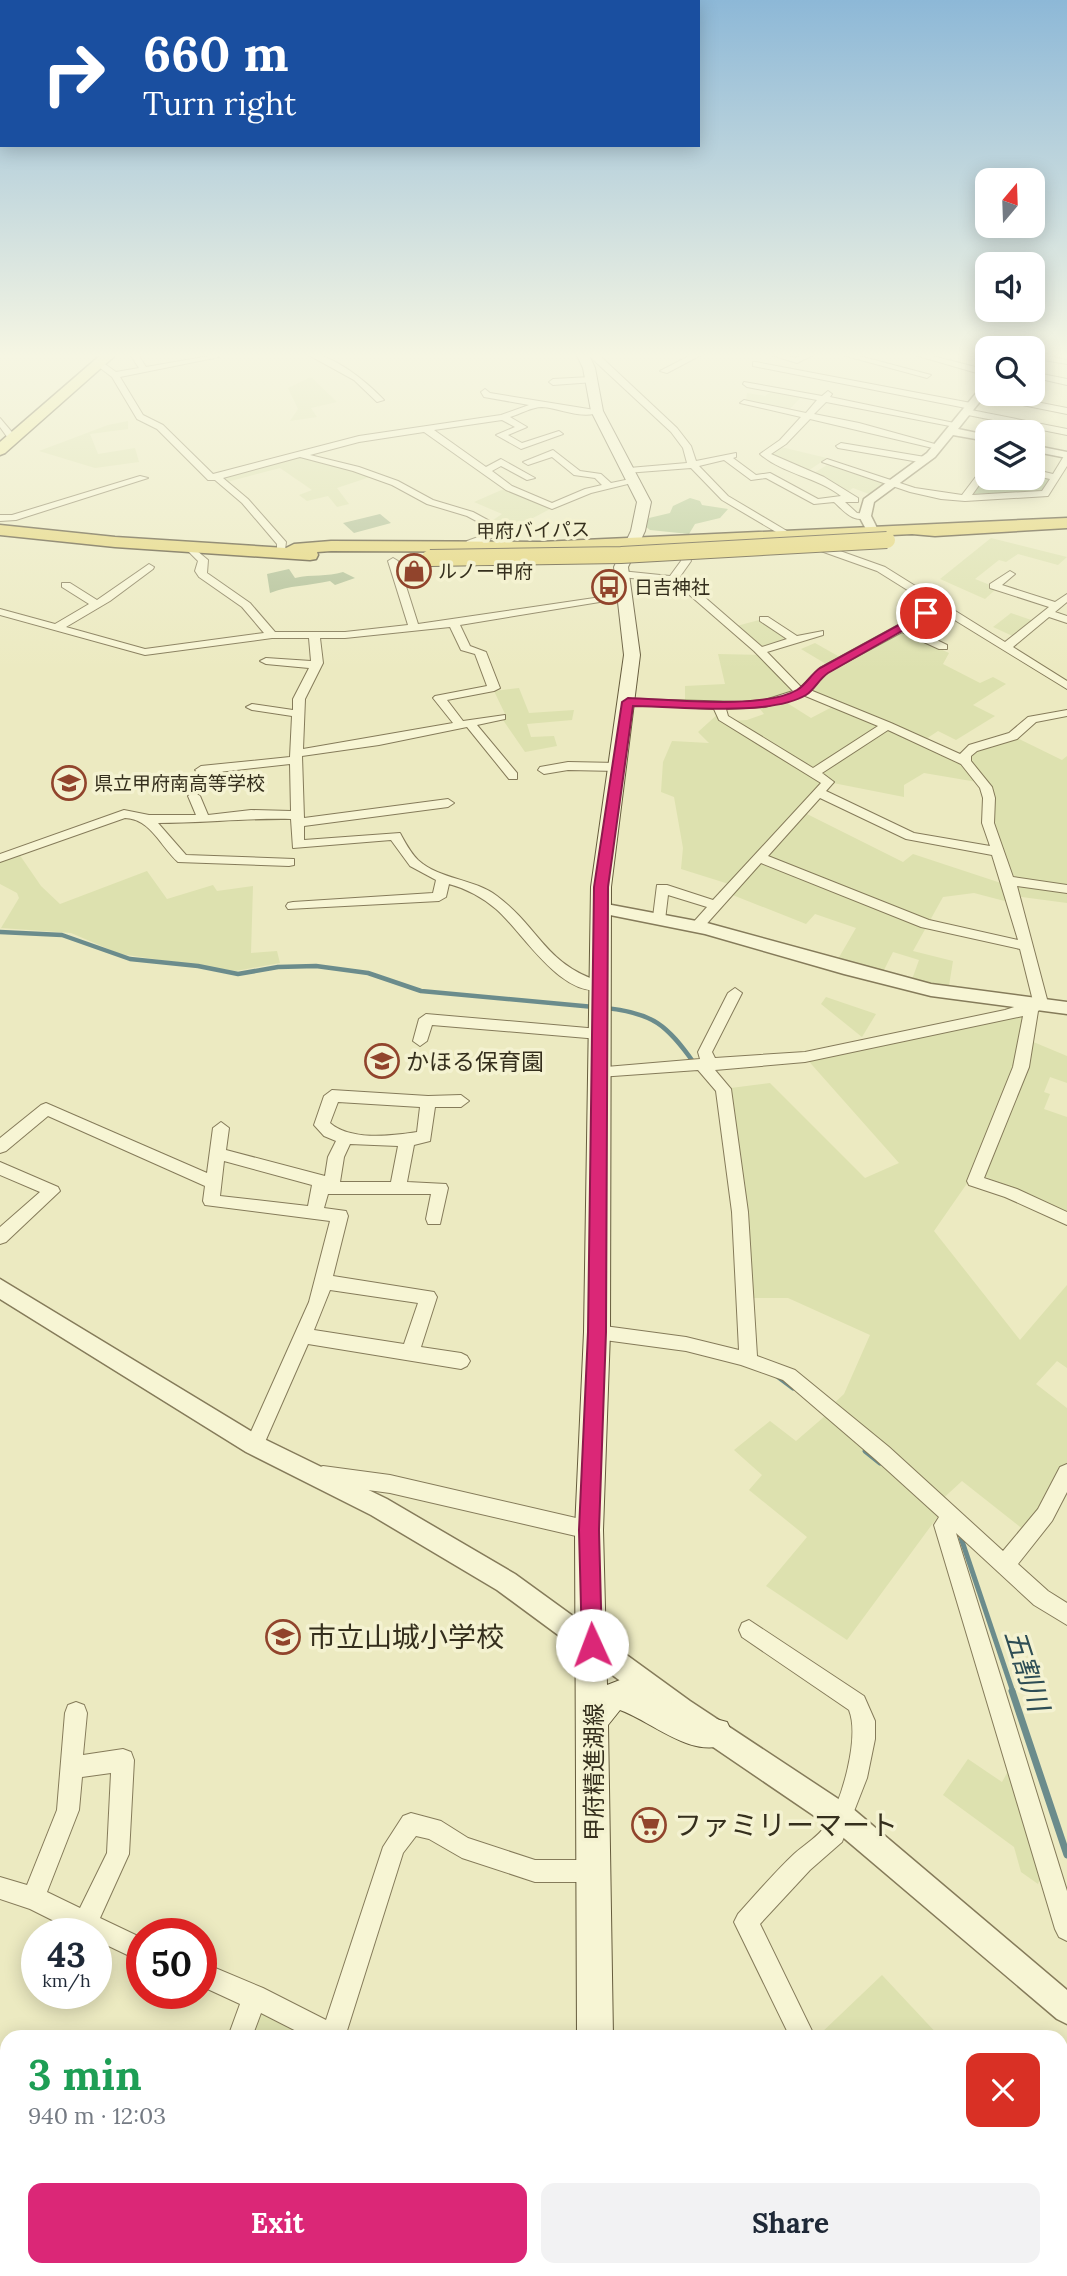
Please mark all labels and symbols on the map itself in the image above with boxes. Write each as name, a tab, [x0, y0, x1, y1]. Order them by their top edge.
north arrow	[975, 168, 1045, 238]
street label: 甲府バイパス	[476, 517, 590, 543]
shop icon: ルノー甲府	[395, 552, 433, 590]
place label: ルノー甲府	[438, 559, 533, 583]
bus stop icon: 日吉神社	[590, 568, 628, 606]
place label: 日吉神社	[634, 575, 710, 599]
pin	[896, 583, 956, 643]
school or university icon: 県立甲府南高等学校	[50, 764, 88, 802]
place label: 県立甲府南高等学校	[94, 771, 265, 795]
school or university icon: かほる保育園	[363, 1042, 401, 1080]
place label: かほる保育園	[406, 1047, 544, 1076]
position arrow	[555, 1608, 629, 1682]
school or university icon: 市立山城小学校	[264, 1618, 302, 1656]
place label: 市立山城小学校	[308, 1619, 504, 1655]
water label: 五割川	[997, 1624, 1058, 1718]
street label: 甲府精進湖線	[579, 1703, 608, 1841]
supermarket icon: ファミリーマート	[630, 1806, 668, 1844]
place label: ファミリーマート	[674, 1807, 898, 1843]
speed limit sign: 50	[126, 1918, 217, 2009]

